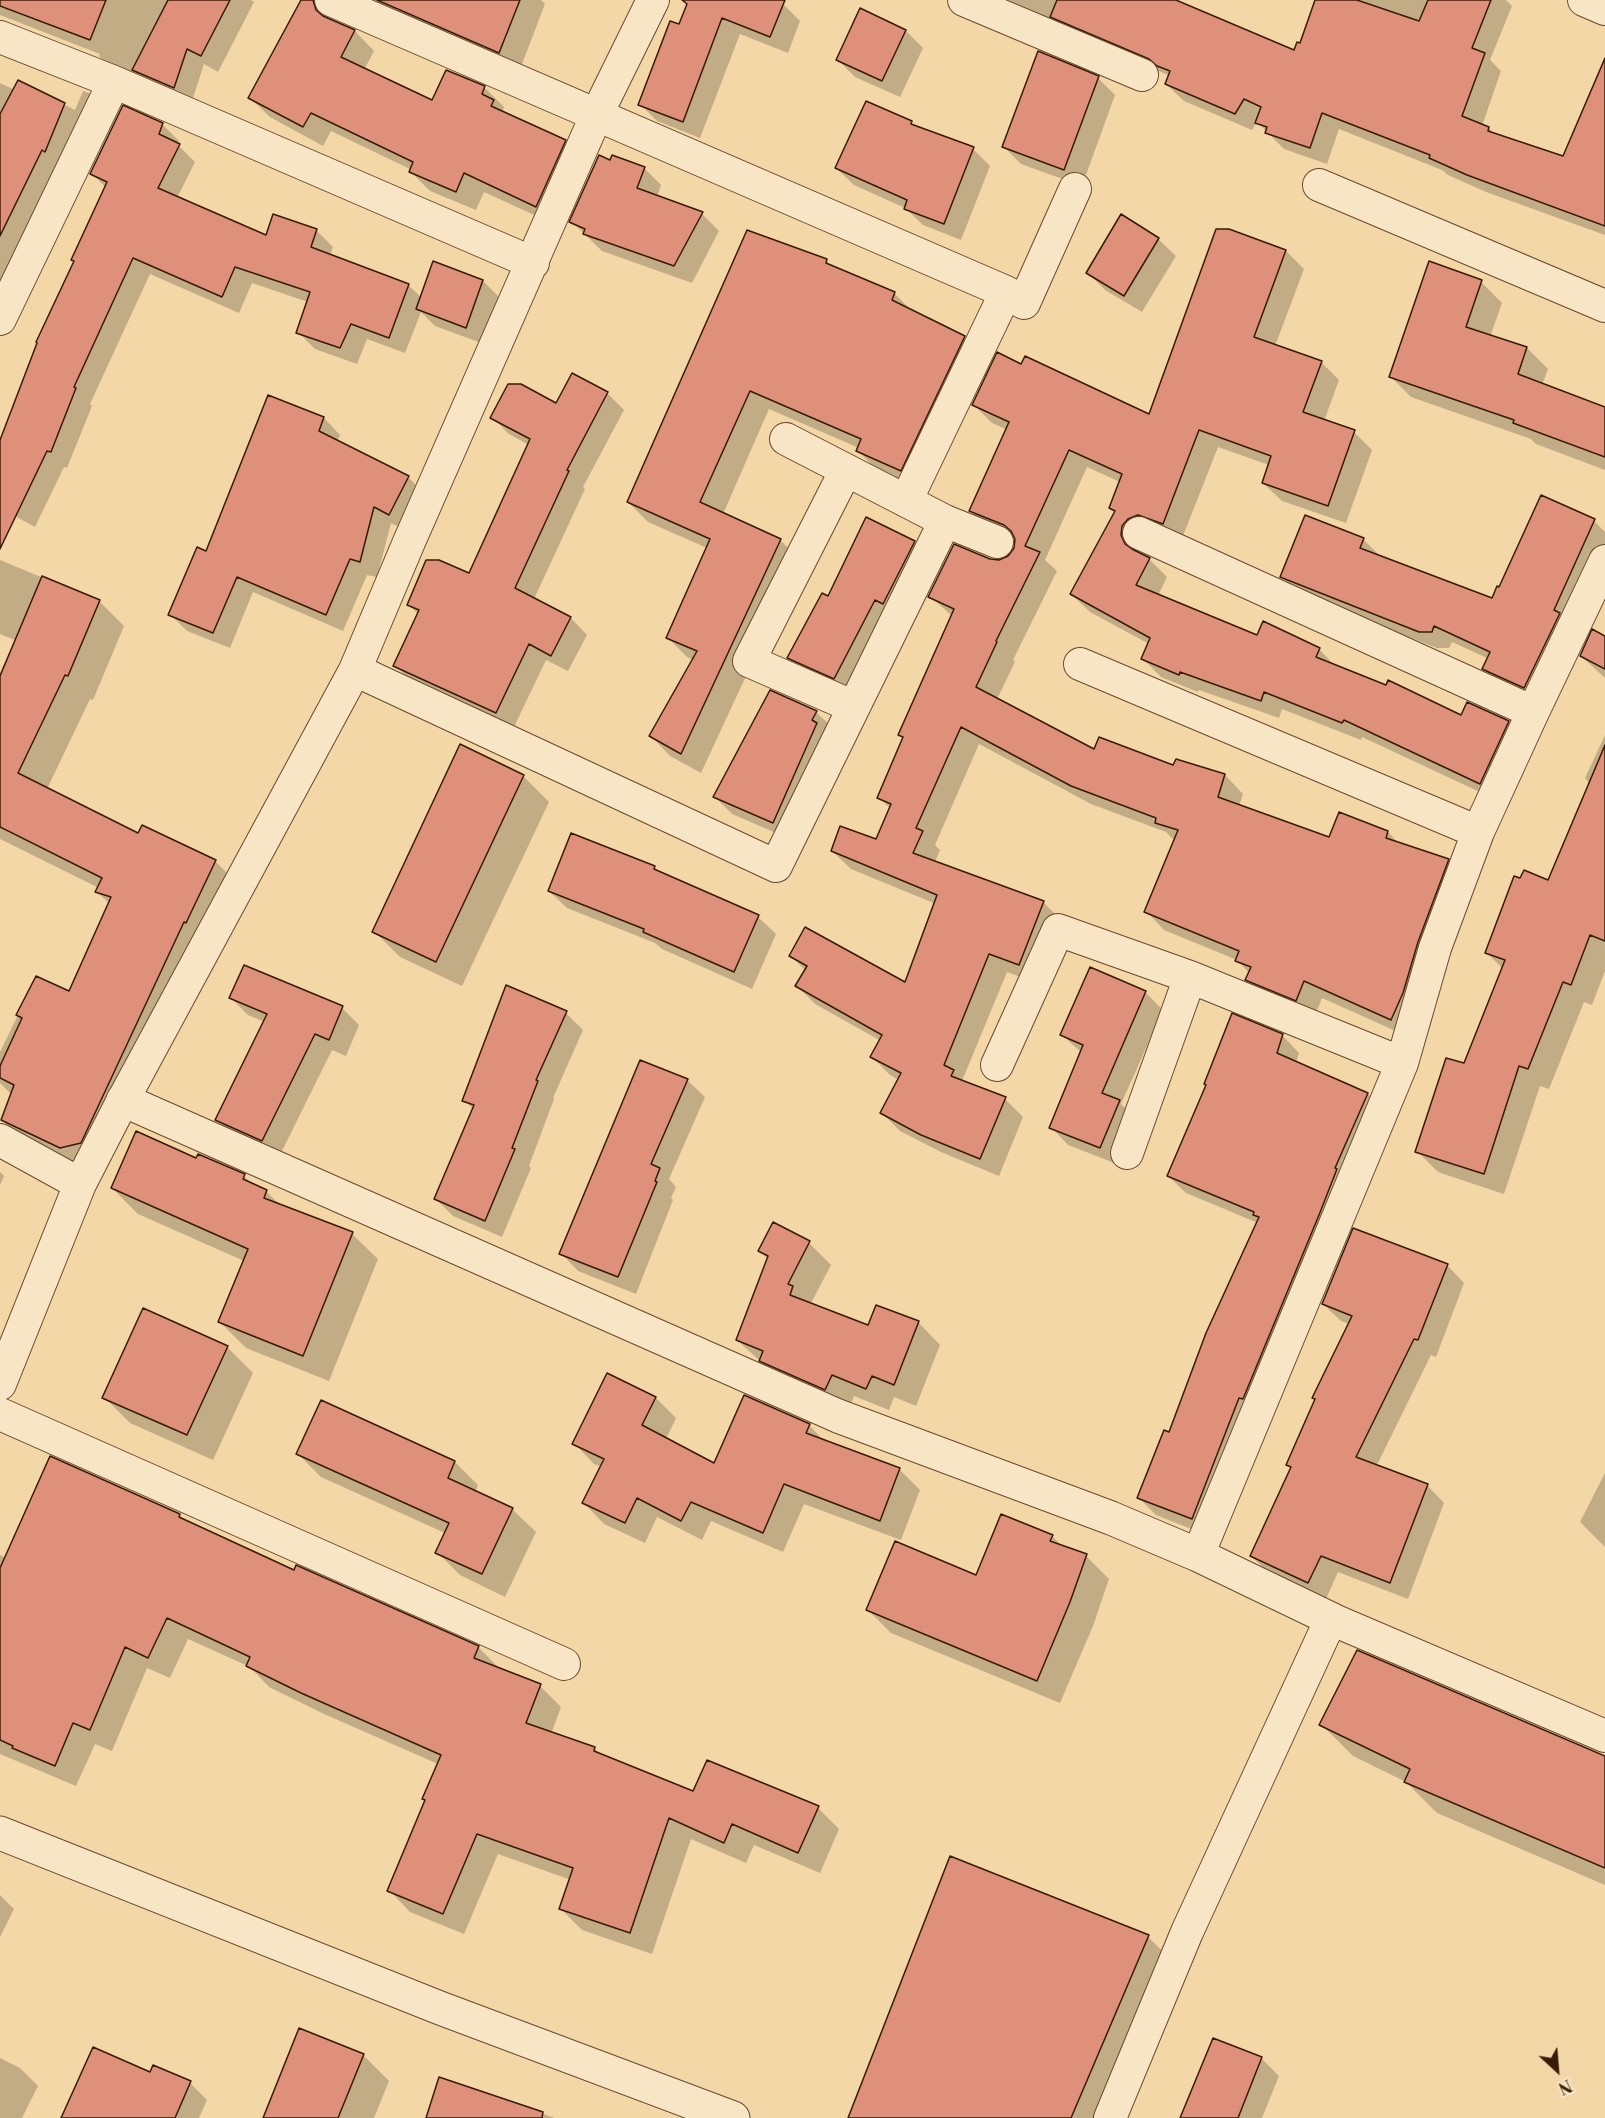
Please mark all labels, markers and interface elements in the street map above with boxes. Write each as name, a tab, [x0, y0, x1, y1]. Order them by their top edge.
north arrow	[1527, 2040, 1587, 2100]
text: N	[1555, 2074, 1575, 2098]

